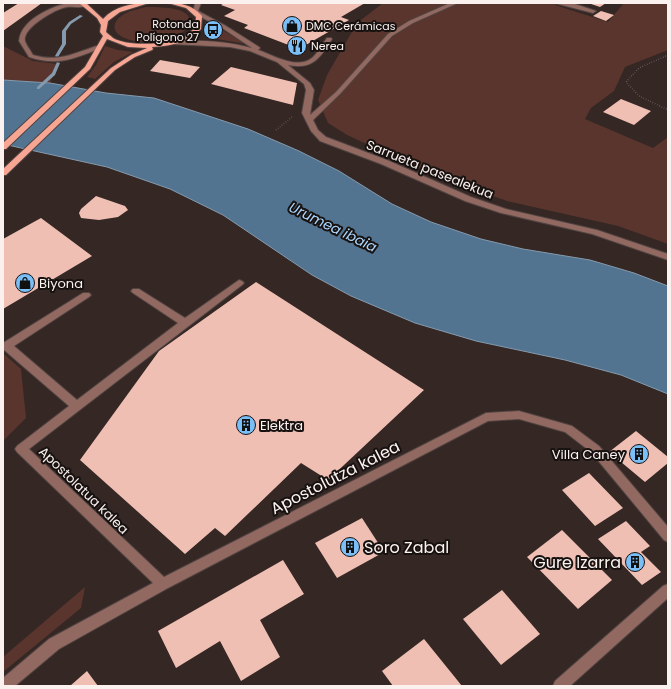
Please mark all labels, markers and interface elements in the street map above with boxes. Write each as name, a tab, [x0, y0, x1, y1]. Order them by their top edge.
shop icon: DMC Cerámicas	[281, 15, 303, 37]
place label: Rotonda Polígono 27	[136, 16, 199, 45]
place label: DMC Cerámicas	[306, 18, 396, 34]
bus stop icon: Rotonda Polígono 27	[202, 19, 224, 41]
restaurant icon: Nerea	[286, 35, 308, 57]
place label: Nerea	[311, 38, 344, 54]
street label: Sarrueta pasealekua	[363, 135, 496, 204]
water label: Urumea ibaia	[286, 197, 381, 257]
shop icon: Biyona	[14, 272, 36, 294]
place label: Biyona	[39, 274, 83, 293]
building icon: Elektra	[235, 414, 257, 436]
place label: Elektra	[260, 416, 303, 435]
street label: Apostolutza kalea	[267, 435, 404, 520]
street label: Apostolatua kalea	[34, 442, 133, 538]
building icon: Villa Caney	[628, 443, 650, 465]
place label: Villa Caney	[552, 445, 626, 464]
building icon: Soro Zabal	[339, 536, 361, 558]
place label: Soro Zabal	[364, 536, 449, 559]
place label: Gure Izarra	[533, 551, 621, 574]
building icon: Gure Izarra	[624, 551, 646, 573]

